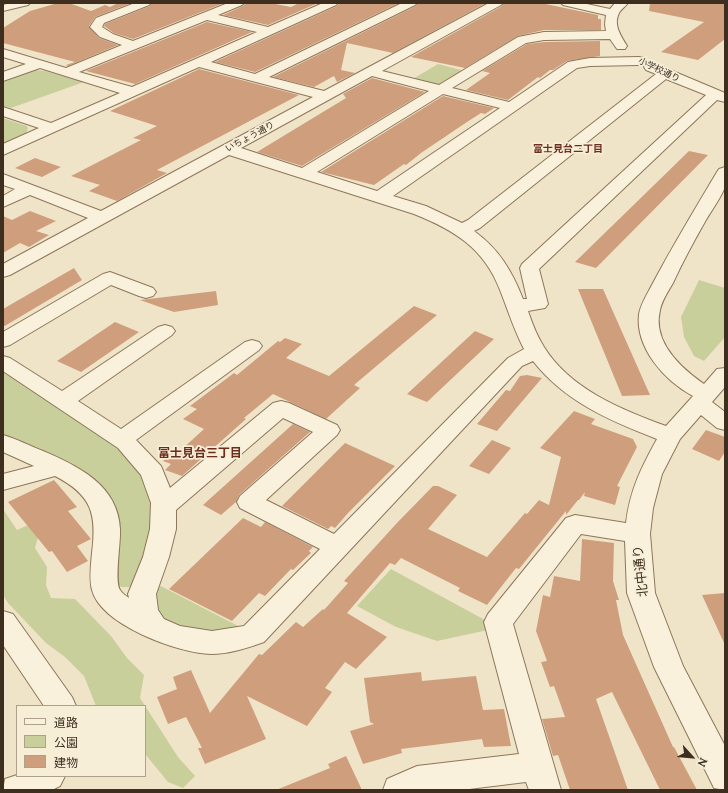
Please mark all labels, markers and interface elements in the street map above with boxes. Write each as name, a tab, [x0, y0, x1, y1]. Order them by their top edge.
street label: 小学校通り	[636, 55, 682, 85]
street label: いちょう通り	[224, 120, 276, 154]
district label: 富士見台二丁目	[533, 143, 603, 155]
district label: 富士見台三丁目	[158, 447, 242, 461]
street label: 北中通り	[631, 544, 651, 598]
legend	[16, 705, 146, 777]
text: 道路	[54, 715, 78, 730]
text: 公園	[54, 735, 78, 750]
north arrow	[672, 737, 712, 777]
text: 建物	[54, 755, 78, 770]
text: N	[695, 755, 711, 769]

